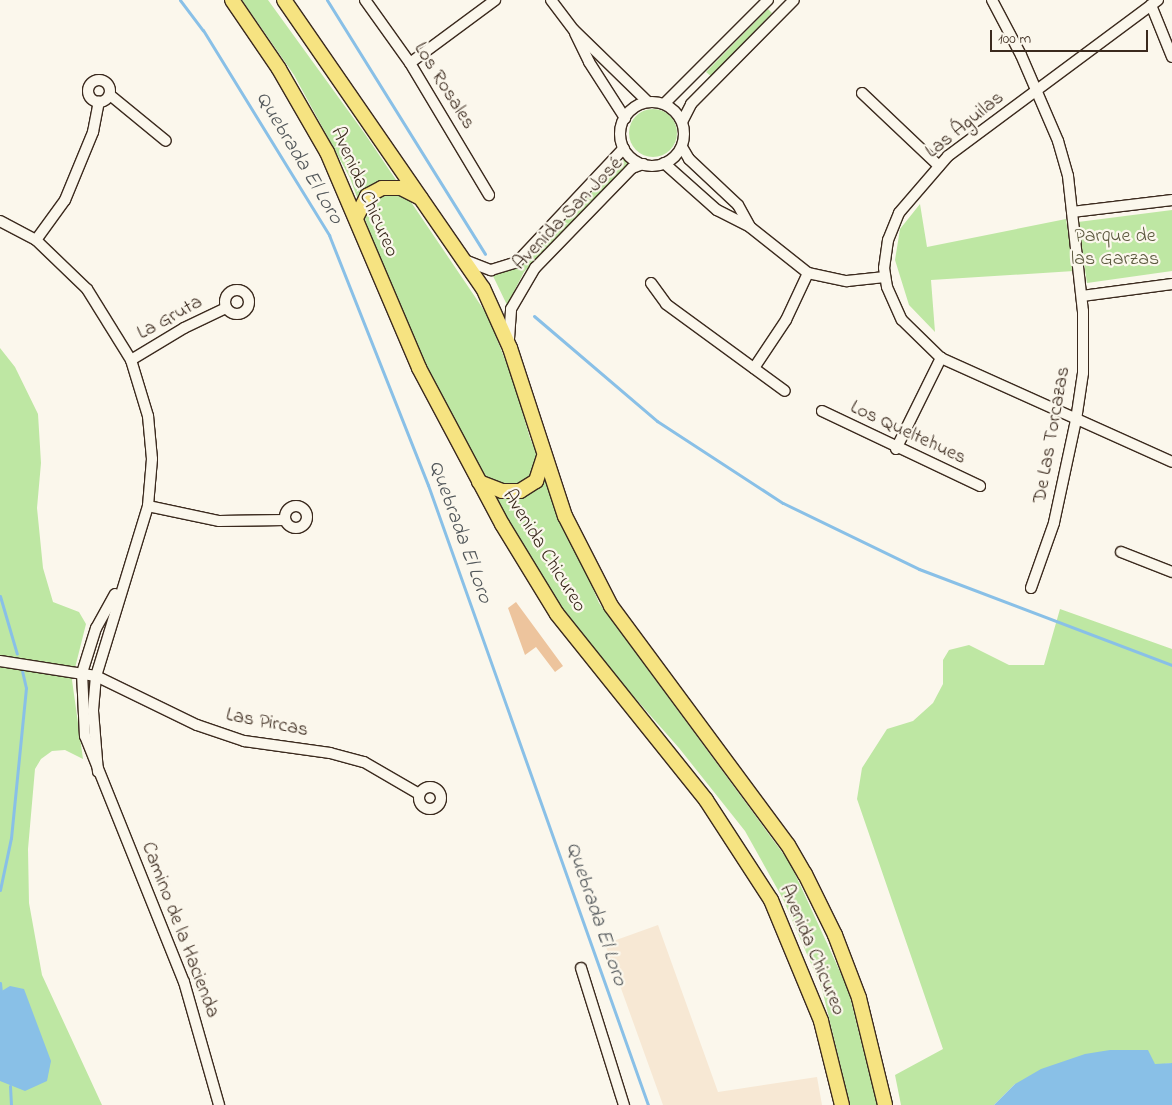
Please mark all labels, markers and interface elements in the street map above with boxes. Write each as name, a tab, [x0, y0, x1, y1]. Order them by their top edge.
scale bar	[992, 20, 1150, 52]
text: 100 m	[998, 28, 1031, 50]
street label: Los Rosales	[408, 38, 480, 134]
street label: Las Águilas	[921, 86, 1009, 164]
water label: Quebrada El Loro	[250, 87, 348, 229]
street label: Avenida Chicureo	[325, 123, 403, 261]
street label: Avenida San José	[508, 152, 628, 276]
park label: Parque de las Garzas	[1071, 224, 1159, 271]
street label: La Gruta	[133, 290, 207, 346]
street label: De Las Torcazas	[1028, 365, 1076, 505]
street label: Los Queltehues	[846, 396, 970, 470]
water label: Quebrada El Loro	[423, 457, 497, 607]
street label: Avenida Chicureo	[497, 485, 591, 617]
street label: Las Pircas	[224, 703, 310, 743]
street label: Camino de la Hacienda	[135, 839, 225, 1021]
water label: Quebrada El Loro	[560, 839, 632, 989]
street label: Avenida Chicureo	[774, 881, 850, 1019]

